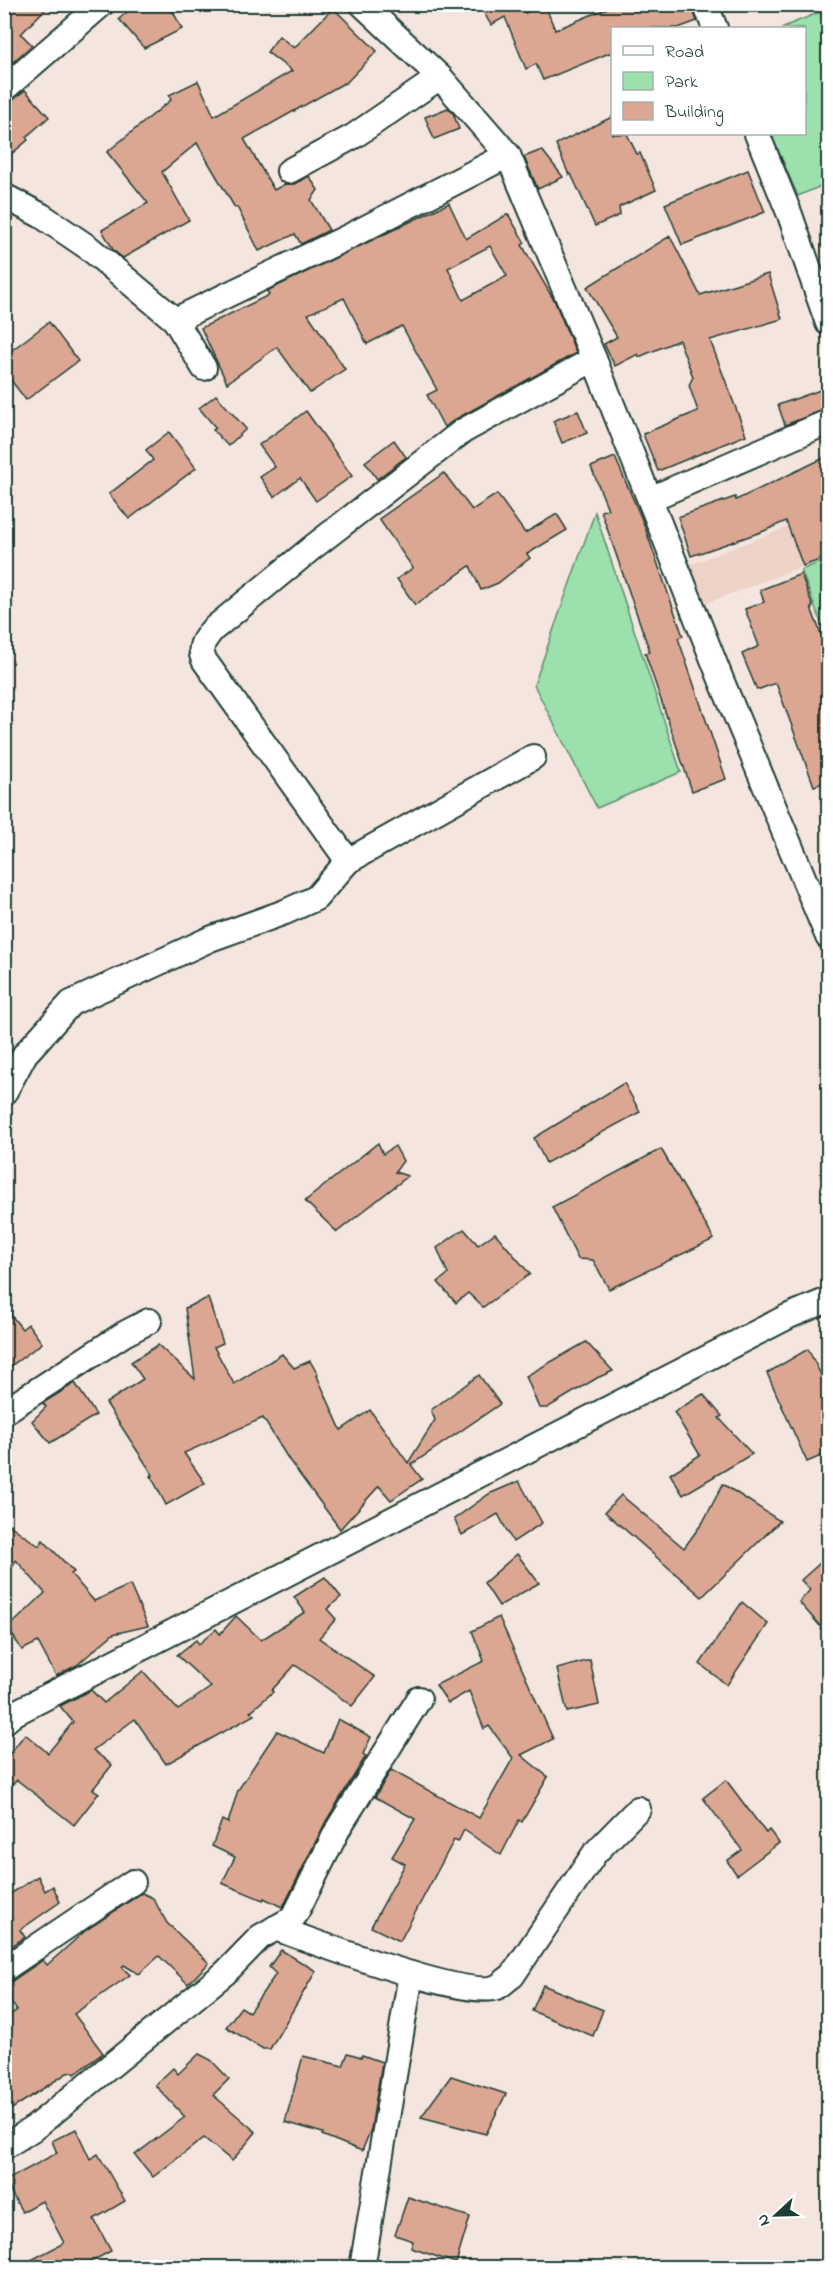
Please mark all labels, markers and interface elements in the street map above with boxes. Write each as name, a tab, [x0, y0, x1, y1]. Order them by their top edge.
legend	[611, 27, 806, 135]
text: Road	[665, 40, 704, 66]
text: Park	[665, 70, 698, 96]
text: Building	[664, 100, 724, 127]
north arrow	[746, 2185, 806, 2245]
text: N	[751, 2210, 777, 2229]

